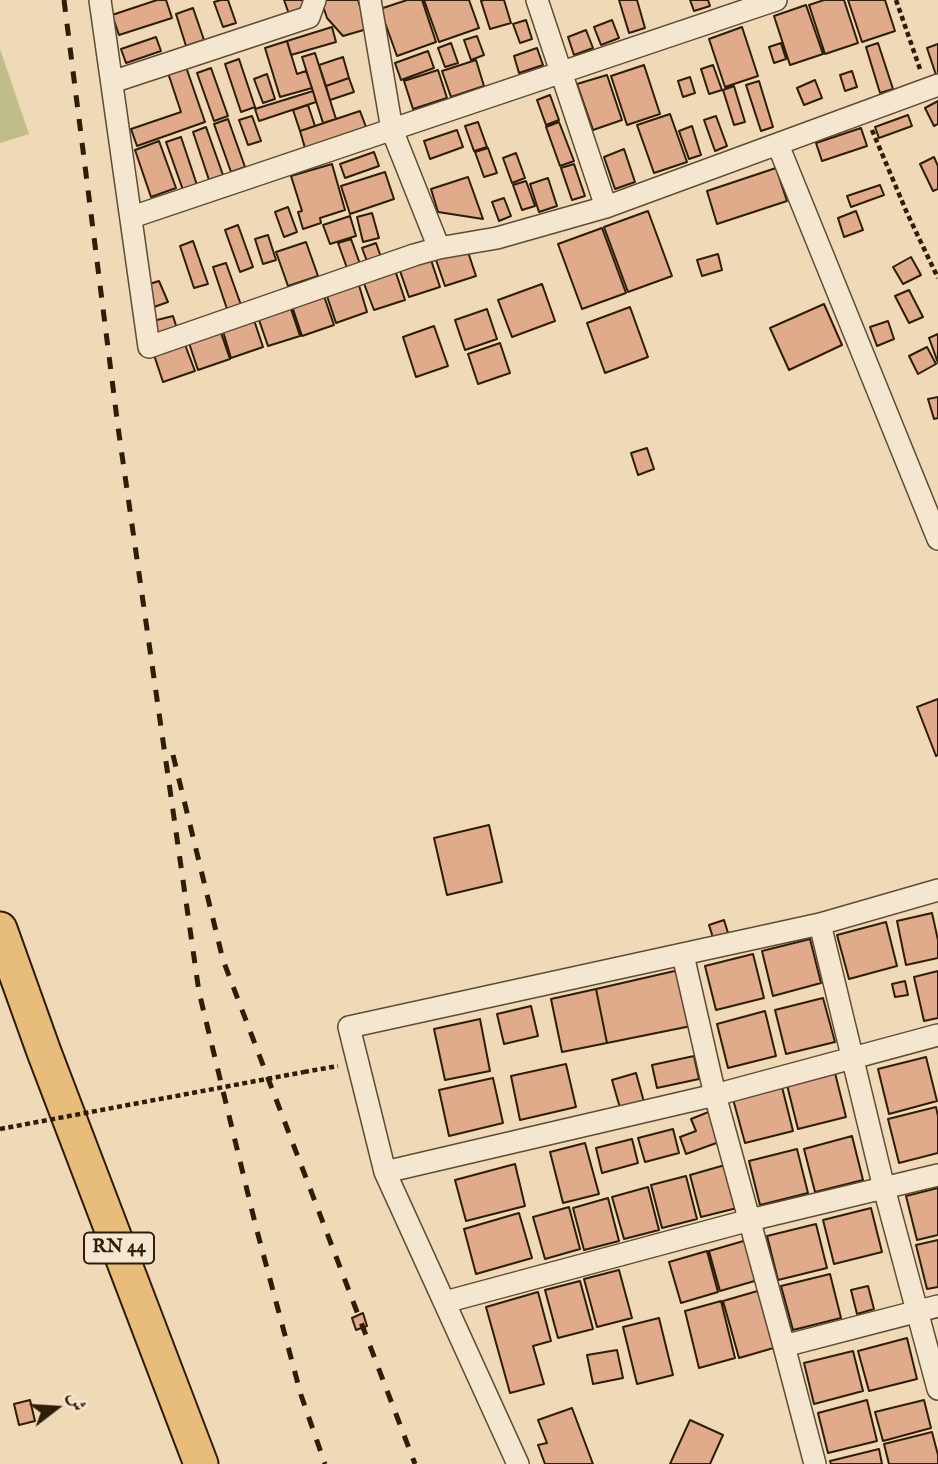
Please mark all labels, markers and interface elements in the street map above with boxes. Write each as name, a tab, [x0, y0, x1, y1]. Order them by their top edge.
road number: RN 44	[84, 1232, 154, 1264]
north arrow	[21, 1373, 91, 1443]
text: ش	[62, 1389, 90, 1414]

